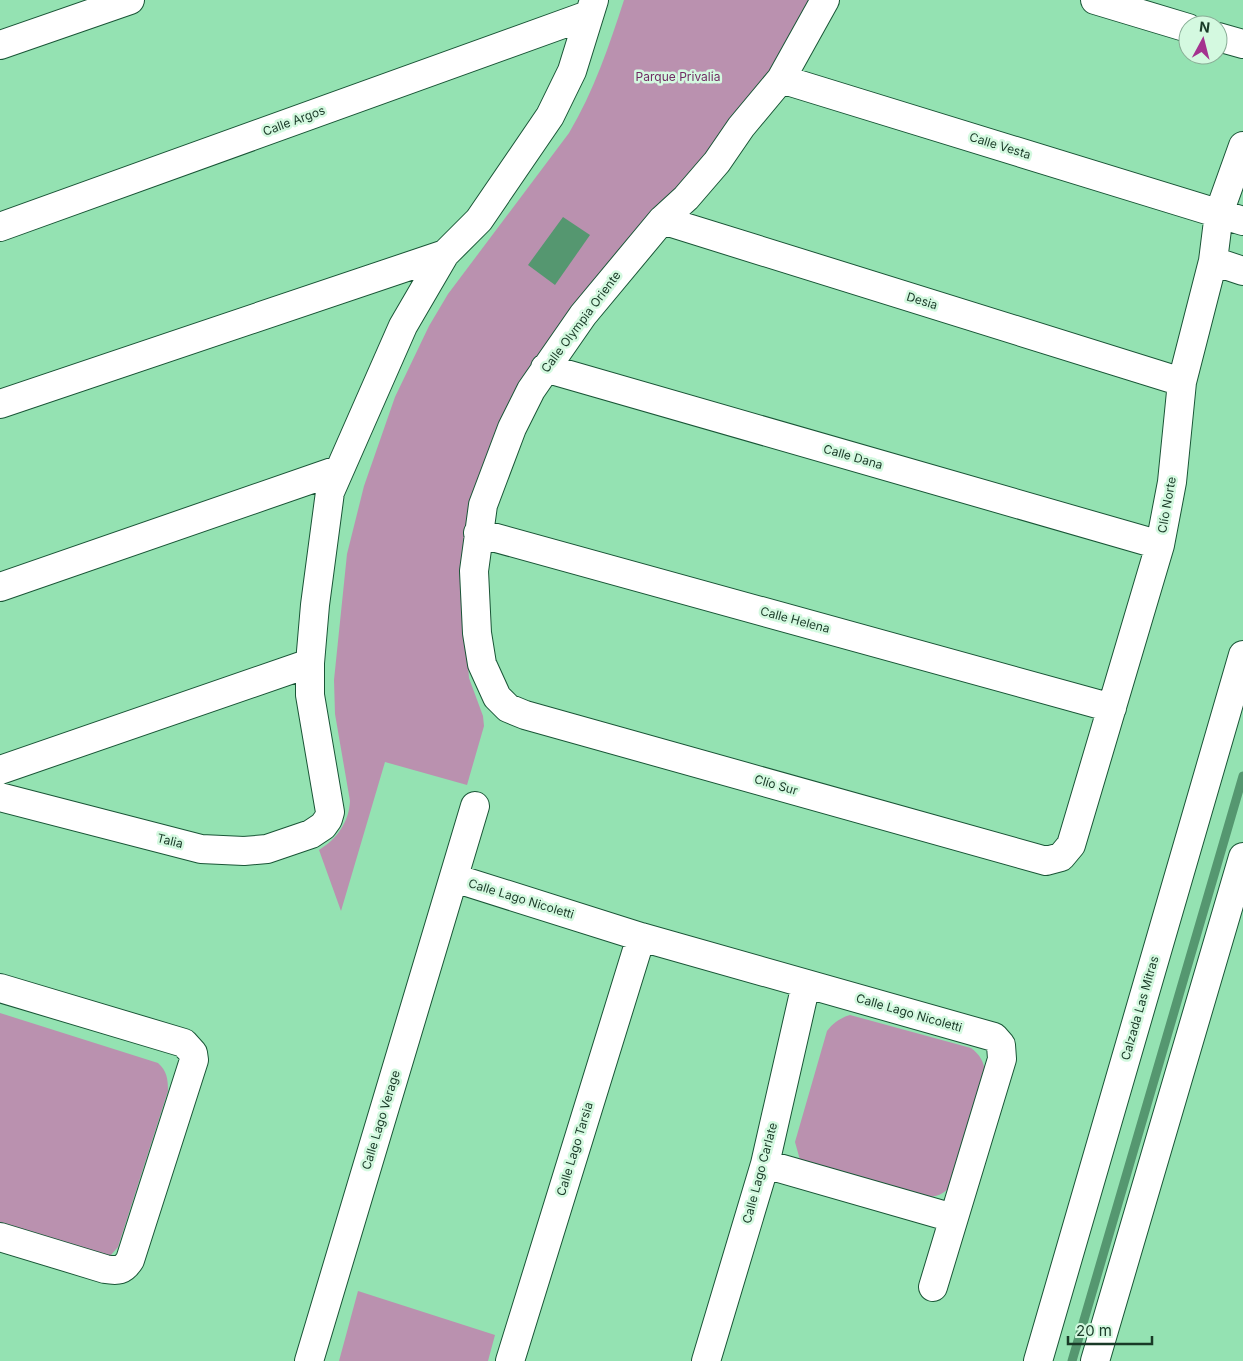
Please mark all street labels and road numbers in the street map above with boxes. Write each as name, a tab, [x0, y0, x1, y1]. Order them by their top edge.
street label: Calle Argos	[261, 102, 327, 139]
street label: Calle Vesta	[968, 129, 1033, 162]
street label: Calle Olympia Oriente	[538, 268, 624, 375]
street label: Desia	[905, 289, 939, 312]
street label: Calle Dana	[822, 441, 884, 472]
street label: Clío Norte	[1154, 476, 1179, 534]
street label: Calle Helena	[759, 603, 832, 636]
street label: Clío Sur	[753, 771, 800, 798]
street label: Talia	[156, 830, 185, 851]
street label: Calle Lago Nicoletti	[467, 875, 576, 922]
street label: Calzada Las Mitras	[1117, 954, 1162, 1062]
street label: Calle Lago Nicoletti	[854, 990, 964, 1035]
street label: Calle Lago Verage	[358, 1068, 403, 1171]
street label: Calle Lago Tarsia	[553, 1100, 596, 1198]
street label: Calle Lago Carlate	[739, 1121, 780, 1225]

